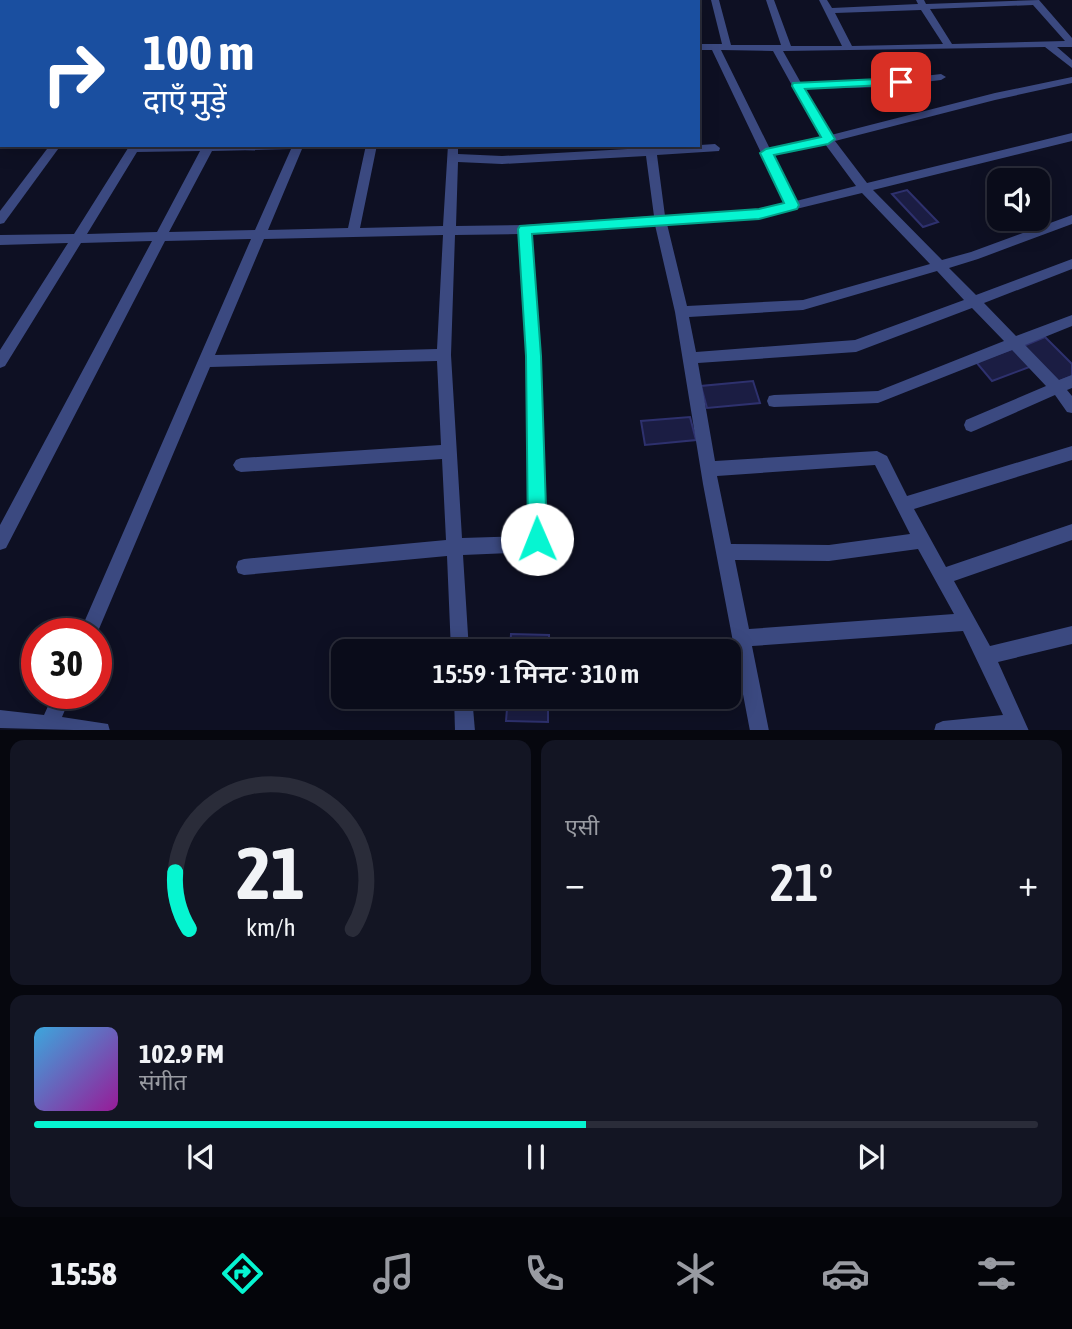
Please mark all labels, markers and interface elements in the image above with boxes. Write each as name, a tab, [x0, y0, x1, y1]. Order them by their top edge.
text: 100 m	[143, 24, 254, 80]
icon: right	[28, 28, 119, 119]
pin	[871, 52, 931, 112]
icon: arrive	[882, 63, 920, 101]
text: दाएँ मुड़ें	[143, 82, 227, 119]
map controls	[987, 168, 1050, 231]
button: sound	[987, 168, 1050, 231]
position arrow	[500, 502, 574, 576]
speed limit sign: 30	[21, 618, 112, 709]
text: 15:59 · 1 मिनट · 310 m	[433, 659, 639, 689]
text: एसी	[565, 814, 599, 840]
text: 21	[236, 831, 305, 914]
text: 21°	[770, 852, 833, 912]
text: −	[565, 861, 585, 904]
text: +	[1018, 861, 1038, 904]
text: km/h	[246, 912, 295, 940]
text: 102.9 FM	[139, 1039, 224, 1069]
text: संगीत	[139, 1069, 187, 1095]
icon: previous	[182, 1138, 220, 1176]
icon: pause	[517, 1138, 555, 1176]
icon: next	[852, 1138, 890, 1176]
icon: directions	[218, 1249, 267, 1298]
icon: music	[369, 1249, 418, 1298]
icon: phone	[520, 1249, 569, 1298]
icon: climate	[671, 1249, 720, 1298]
icon: car	[821, 1249, 870, 1298]
icon: filters	[972, 1249, 1021, 1298]
text: 15:58	[51, 1255, 117, 1292]

